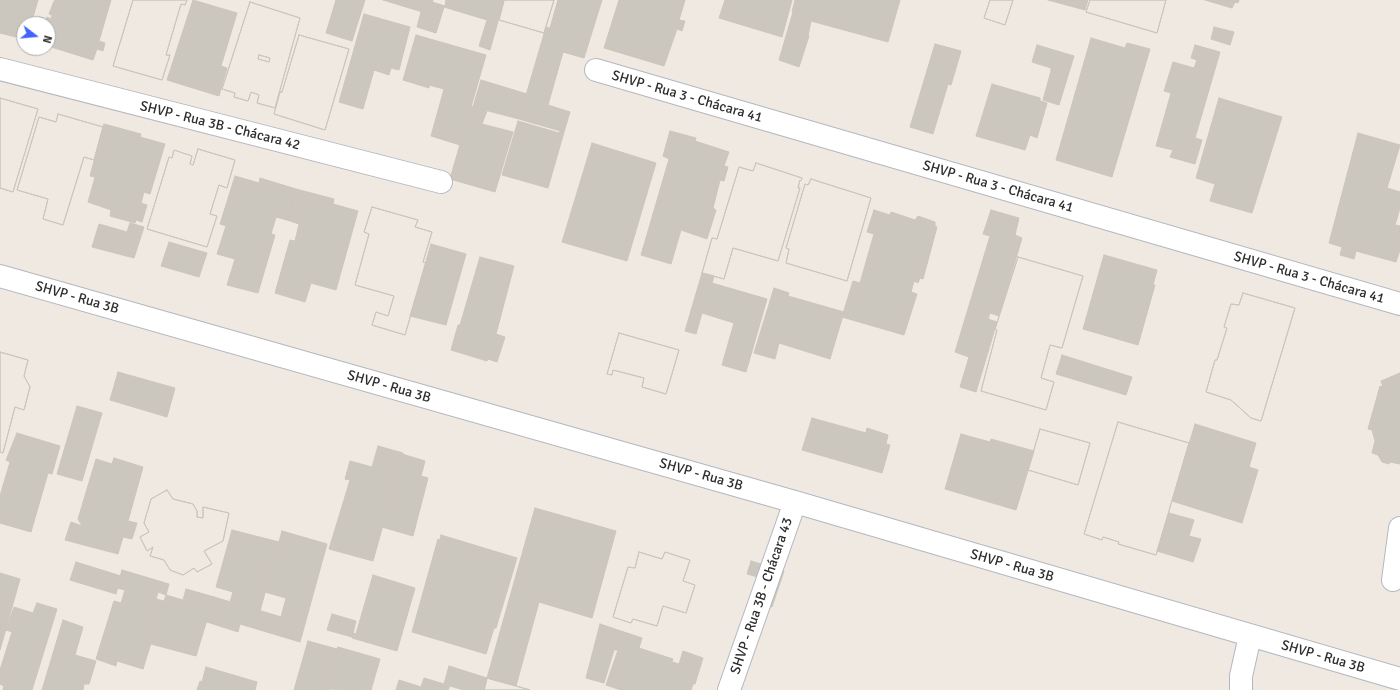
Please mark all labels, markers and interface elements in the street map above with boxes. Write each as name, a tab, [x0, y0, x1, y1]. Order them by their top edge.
north arrow	[16, 16, 56, 56]
text: N	[40, 34, 54, 45]
street label: SHVP - Rua 3 - Chácara 41	[610, 67, 764, 127]
street label: SHVP - Rua 3B - Chácara 42	[138, 98, 302, 154]
street label: SHVP - Rua 3 - Chácara 41	[921, 157, 1075, 217]
street label: SHVP - Rua 3 - Chácara 41	[1232, 248, 1386, 308]
street label: SHVP - Rua 3B	[33, 278, 121, 318]
street label: SHVP - Rua 3B	[345, 367, 433, 407]
street label: SHVP - Rua 3B	[657, 455, 745, 495]
street label: SHVP - Rua 3B - Chácara 43	[727, 516, 797, 676]
street label: SHVP - Rua 3B	[968, 546, 1056, 586]
street label: SHVP - Rua 3B	[1279, 637, 1367, 677]

